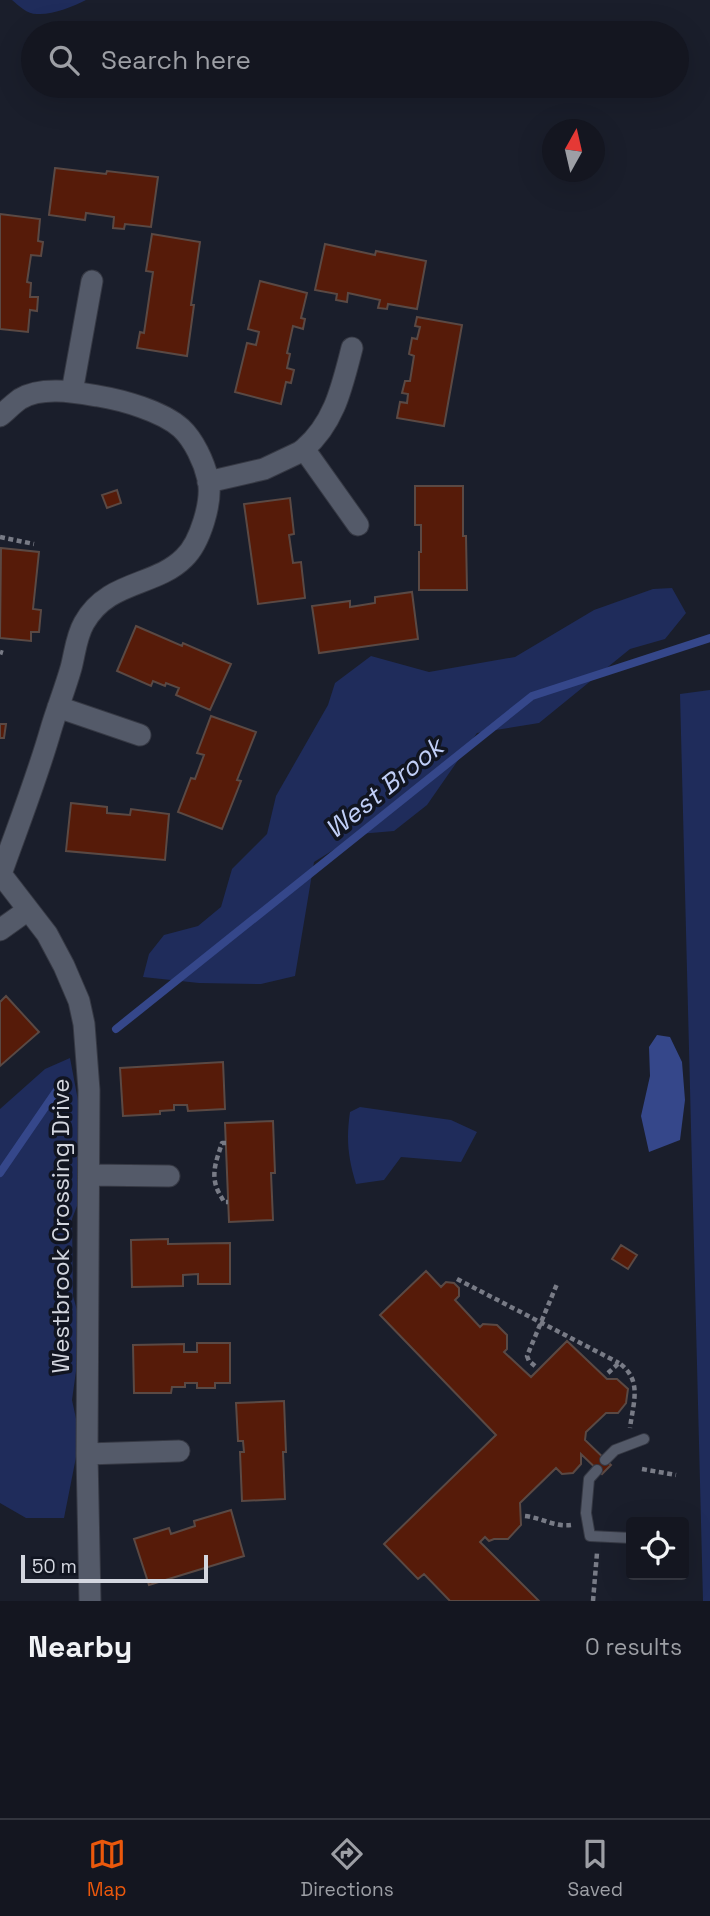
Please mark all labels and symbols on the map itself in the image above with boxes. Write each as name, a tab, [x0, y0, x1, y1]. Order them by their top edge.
north arrow	[542, 119, 605, 182]
water label: West Brook	[318, 728, 452, 846]
street label: Westbrook Crossing Drive	[45, 1079, 76, 1373]
scale bar	[21, 1552, 208, 1584]

